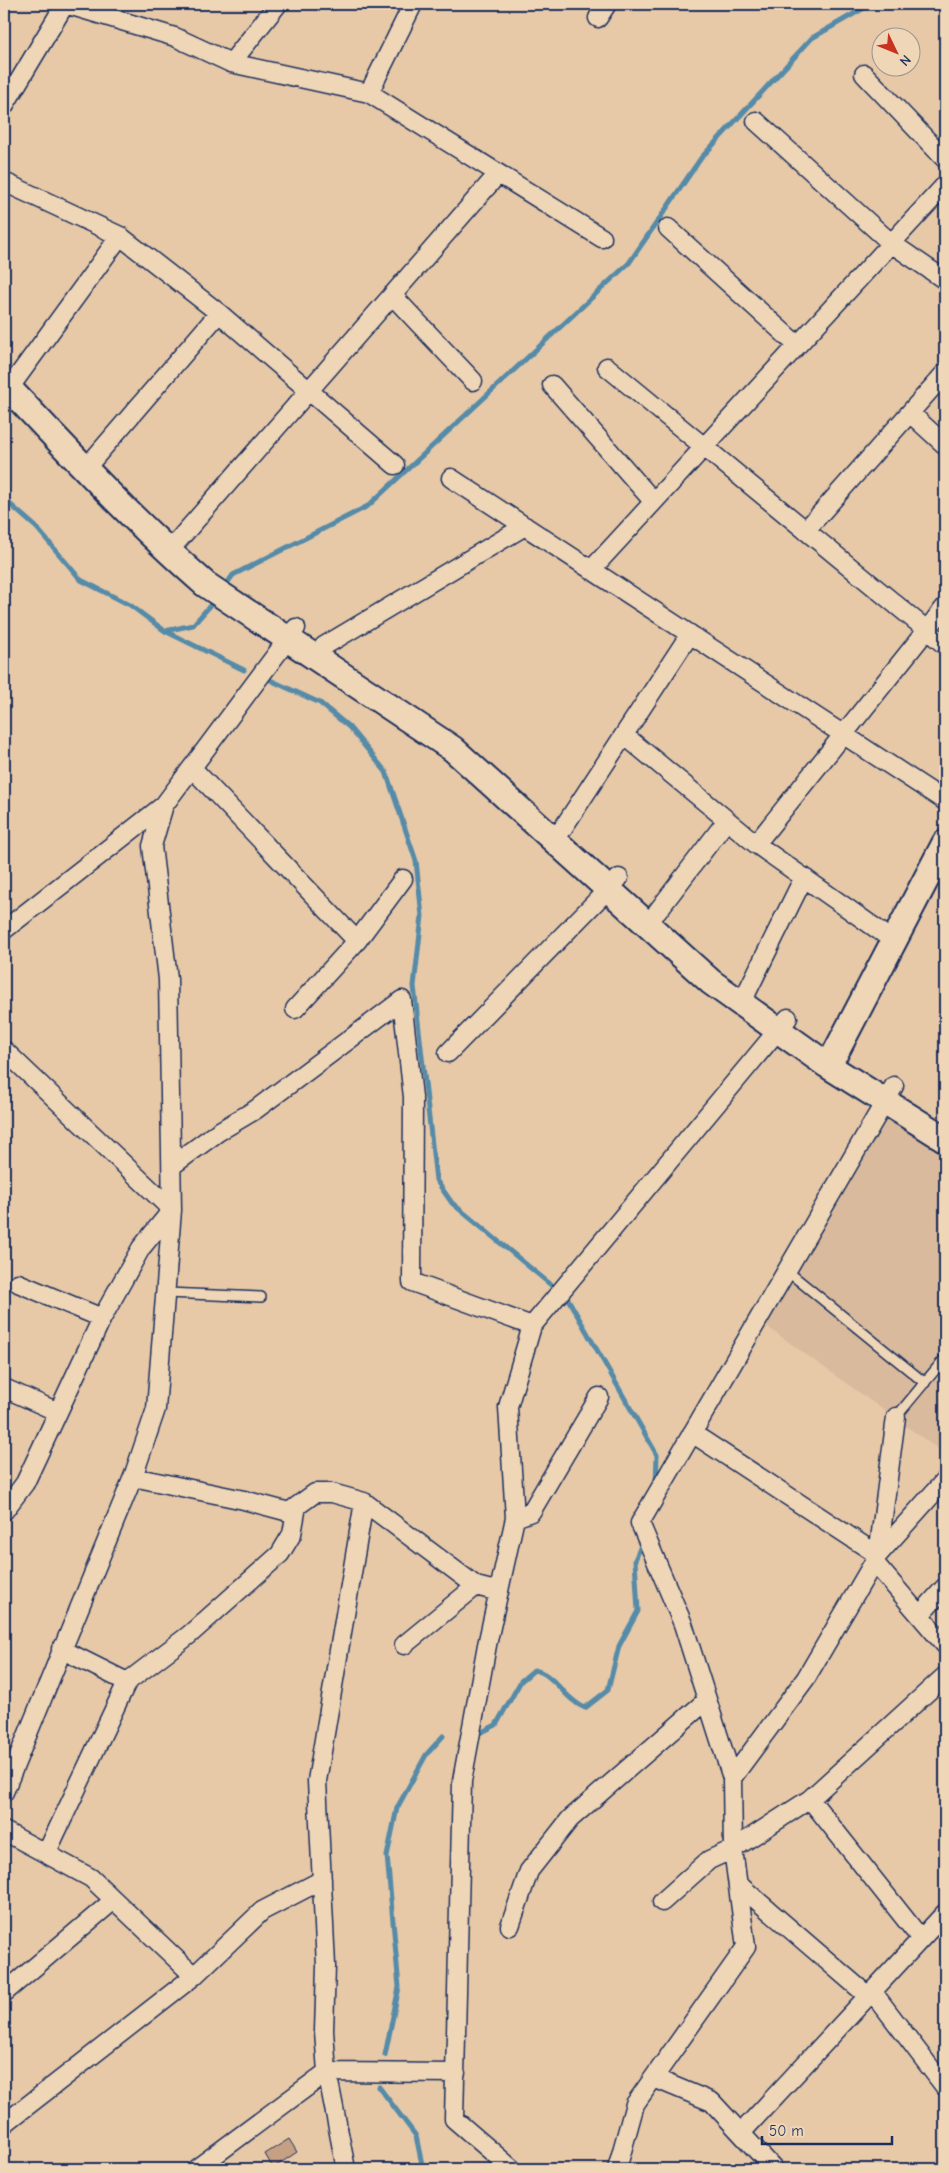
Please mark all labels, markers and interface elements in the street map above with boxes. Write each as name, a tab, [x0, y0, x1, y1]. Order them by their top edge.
north arrow	[872, 28, 922, 78]
text: N	[896, 51, 914, 70]
scale bar	[762, 2113, 892, 2145]
text: 50 m	[769, 2122, 804, 2140]

